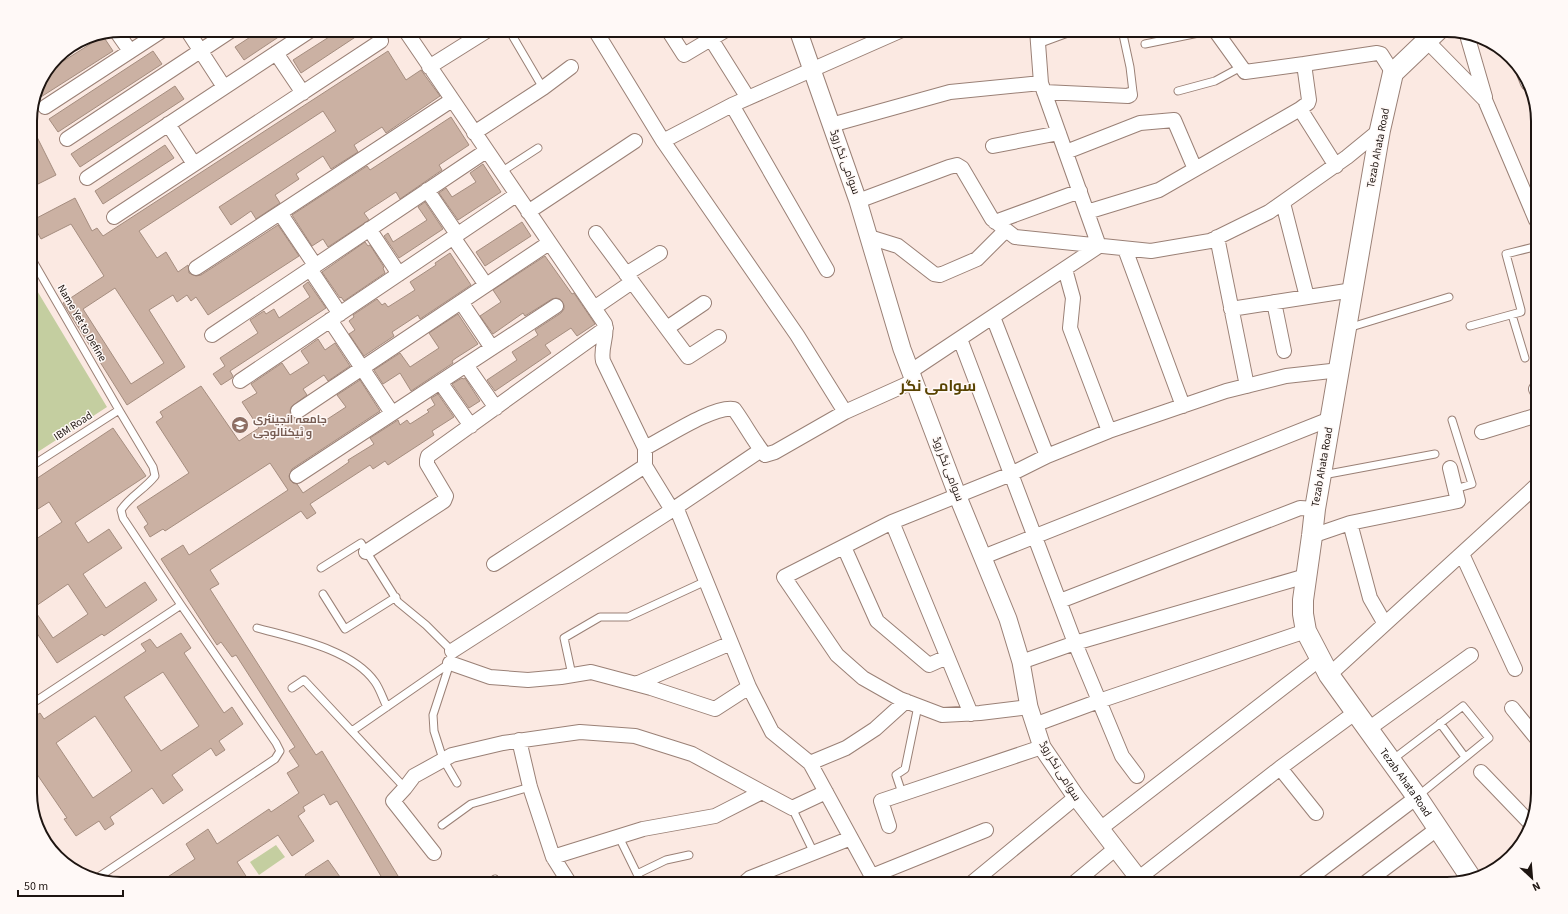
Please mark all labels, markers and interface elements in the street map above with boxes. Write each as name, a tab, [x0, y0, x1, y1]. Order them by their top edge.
street label: Tezab Ahata Road	[1363, 107, 1393, 189]
street label: سوامی نگر روڈ	[826, 128, 864, 196]
street label: Name Yet to Define	[54, 282, 110, 365]
district label: سوامی نگر	[899, 376, 976, 397]
street label: IBM Road	[51, 408, 95, 444]
place label: جامعہ انجینئری و ٹیکنالوجی	[253, 412, 327, 440]
school or university icon: جامعہ انجینئری و ٹیکنالوجی	[230, 415, 250, 435]
street label: Tezab Ahata Road	[1308, 426, 1336, 508]
street label: سوامی نگر روڈ	[929, 435, 967, 503]
street label: سوامی نگر روڈ	[1036, 738, 1084, 804]
street label: Tezab Ahata Road	[1376, 745, 1436, 820]
north arrow	[1512, 858, 1552, 898]
scale bar	[18, 872, 123, 898]
text: 50 m	[24, 878, 48, 895]
text: N	[1530, 878, 1543, 895]

